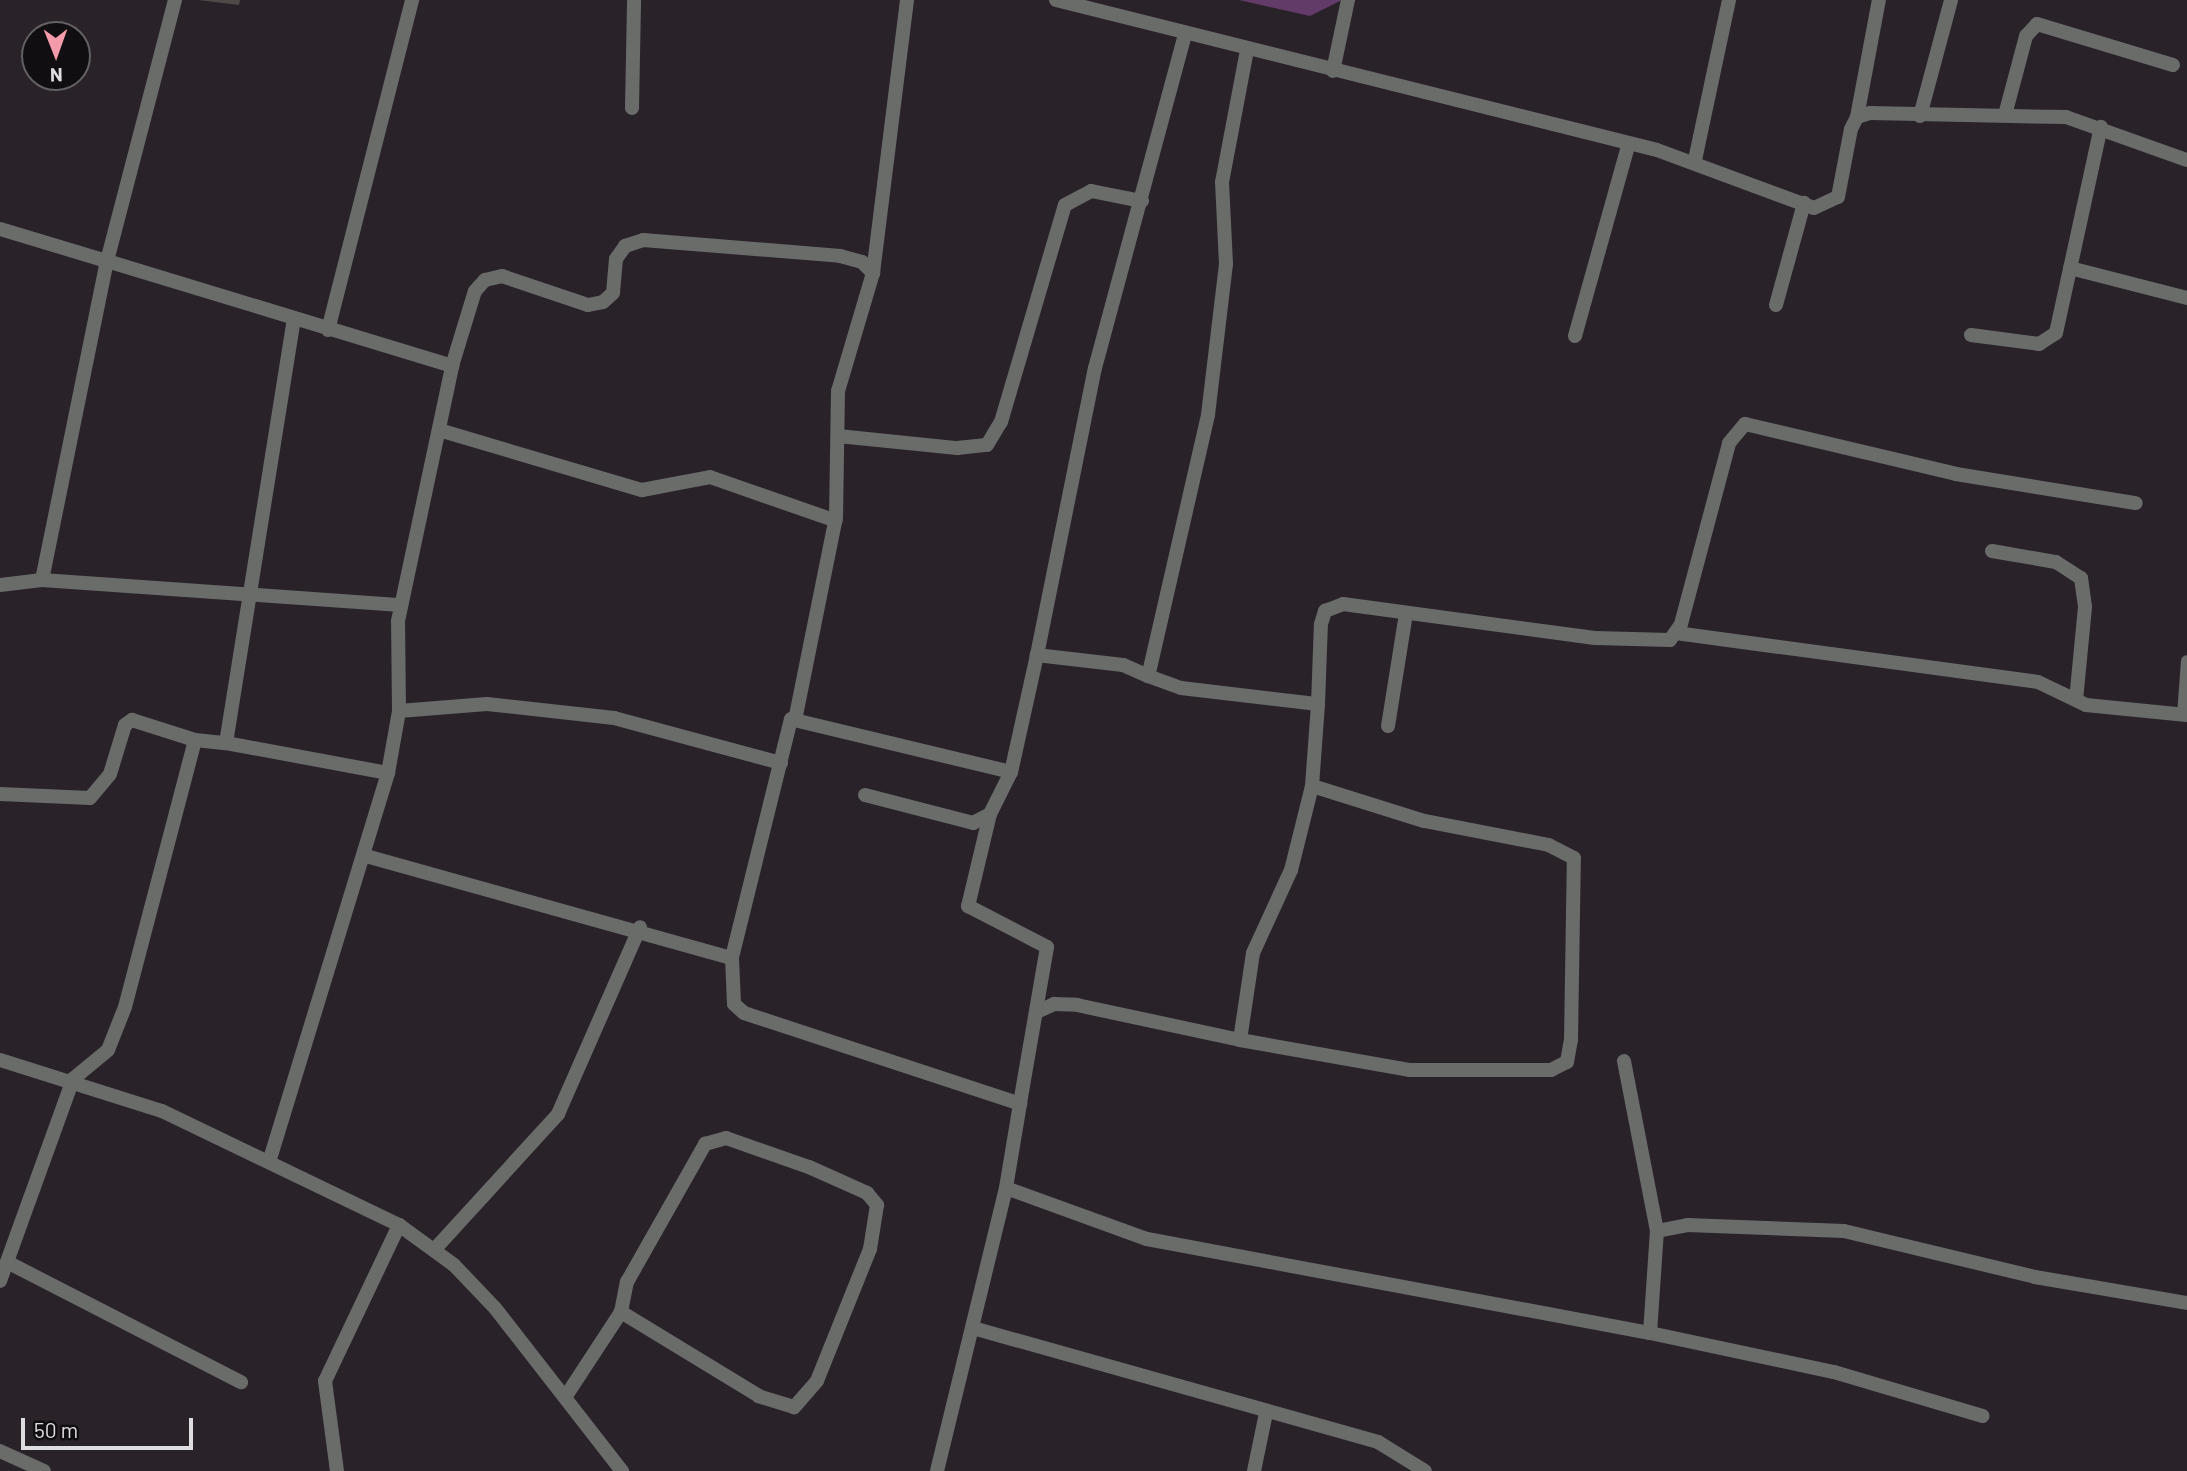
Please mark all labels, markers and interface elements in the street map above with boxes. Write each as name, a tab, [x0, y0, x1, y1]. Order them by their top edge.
north arrow	[21, 21, 91, 91]
text: N	[50, 64, 63, 87]
scale bar	[24, 1404, 196, 1448]
text: 50 m	[34, 1417, 78, 1442]

